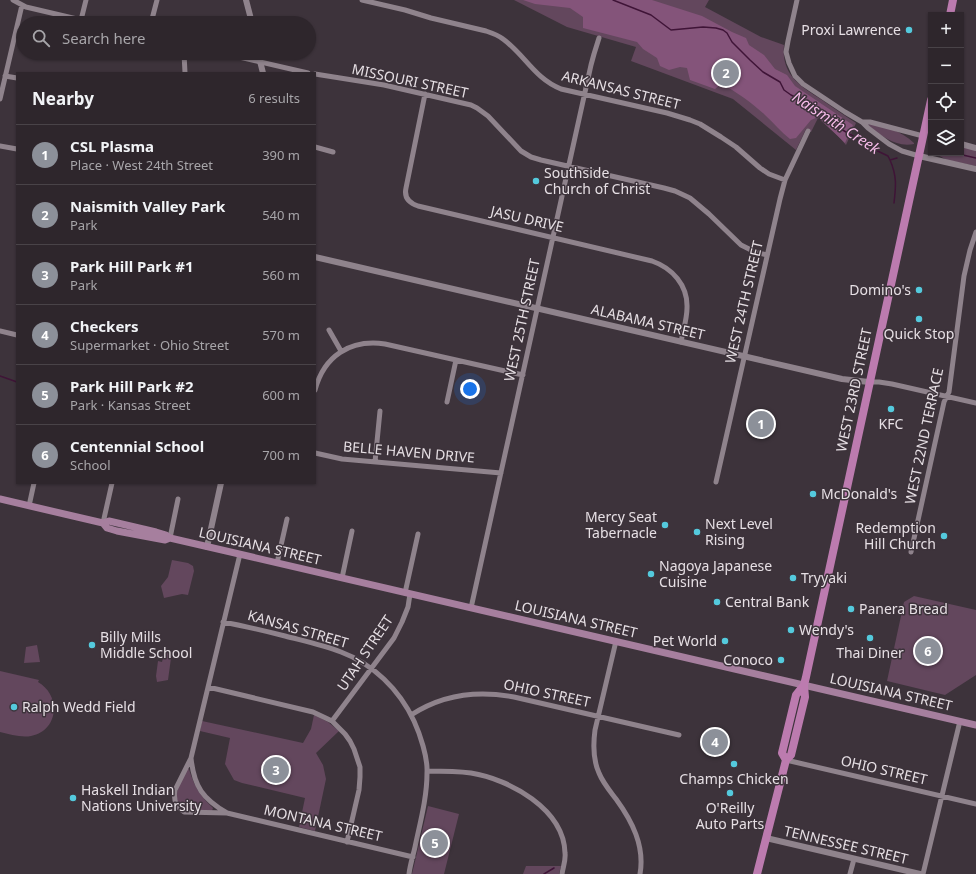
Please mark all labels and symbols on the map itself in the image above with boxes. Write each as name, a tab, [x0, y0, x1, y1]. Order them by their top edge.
place label: Proxi Lawrence	[801, 20, 901, 39]
marker: Proxi Lawrence	[904, 25, 914, 35]
pin: 2	[713, 58, 739, 88]
street label: MISSOURI STREET	[350, 59, 470, 102]
street label: ARKANSAS STREET	[560, 66, 683, 113]
water label: Naismith Creek	[789, 86, 885, 158]
place label: Southside Church of Christ	[544, 163, 650, 198]
marker: Southside Church of Christ	[531, 176, 541, 186]
street label: JASU DRIVE	[487, 200, 565, 236]
street label: WEST 24TH STREET	[720, 239, 767, 365]
street label: WEST 25TH STREET	[499, 256, 544, 383]
place label: Domino's	[849, 280, 911, 299]
marker: Domino's	[914, 285, 924, 295]
street label: ALABAMA STREET	[589, 299, 707, 344]
marker: Quick Stop	[914, 314, 924, 324]
place label: Quick Stop	[884, 324, 954, 343]
street label: WEST 23RD STREET	[831, 326, 876, 454]
street label: WEST 22ND TERRACE	[900, 366, 947, 506]
your location	[460, 379, 480, 399]
marker: KFC	[886, 404, 896, 414]
pin: 1	[748, 409, 774, 439]
place label: KFC	[879, 414, 904, 433]
street label: BELLE HAVEN DRIVE	[342, 436, 476, 467]
place label: McDonald's	[821, 484, 898, 503]
marker: McDonald's	[808, 489, 818, 499]
place label: Mercy Seat Tabernacle	[585, 507, 657, 542]
place label: Next Level Rising	[705, 514, 773, 549]
place label: Redemption Hill Church	[855, 518, 936, 553]
marker: Mercy Seat Tabernacle	[660, 520, 670, 530]
street label: LOUISIANA STREET	[197, 522, 323, 569]
marker: Next Level Rising	[692, 527, 702, 537]
marker: Redemption Hill Church	[939, 531, 949, 541]
place label: Nagoya Japanese Cuisine	[659, 556, 772, 591]
place label: Tryyaki	[801, 568, 847, 587]
marker: Nagoya Japanese Cuisine	[646, 569, 656, 579]
marker: Tryyaki	[788, 573, 798, 583]
place label: Central Bank	[725, 592, 810, 611]
street label: LOUISIANA STREET	[513, 595, 639, 642]
marker: Central Bank	[712, 597, 722, 607]
place label: Panera Bread	[859, 599, 948, 618]
marker: Panera Bread	[846, 604, 856, 614]
street label: KANSAS STREET	[246, 605, 351, 652]
street label: UTAH STREET	[332, 611, 397, 694]
place label: Wendy's	[799, 620, 854, 639]
marker: Wendy's	[786, 625, 796, 635]
place label: Billy Mills Middle School	[100, 627, 192, 662]
place label: Pet World	[653, 631, 717, 650]
marker: Thai Diner	[865, 633, 875, 643]
marker: Pet World	[720, 636, 730, 646]
pin: 6	[915, 636, 941, 666]
marker: Billy Mills Middle School	[87, 640, 97, 650]
place label: Thai Diner	[836, 643, 904, 662]
place label: Conoco	[723, 650, 773, 669]
marker: Conoco	[776, 655, 786, 665]
street label: LOUISIANA STREET	[828, 668, 954, 715]
street label: OHIO STREET	[502, 674, 592, 711]
place label: Ralph Wedd Field	[22, 697, 136, 716]
marker: Ralph Wedd Field	[9, 702, 19, 712]
pin: 4	[702, 727, 728, 757]
street label: OHIO STREET	[839, 750, 929, 789]
pin: 3	[263, 755, 289, 785]
marker: Champs Chicken	[729, 759, 739, 769]
place label: Champs Chicken	[679, 769, 789, 788]
place label: Haskell Indian Nations University	[81, 780, 202, 815]
marker: O'Reilly Auto Parts	[725, 788, 735, 798]
marker: Haskell Indian Nations University	[68, 793, 78, 803]
place label: O'Reilly Auto Parts	[696, 798, 765, 833]
street label: MONTANA STREET	[262, 800, 384, 845]
street label: TENNESSEE STREET	[782, 821, 910, 868]
pin: 5	[422, 828, 448, 858]

